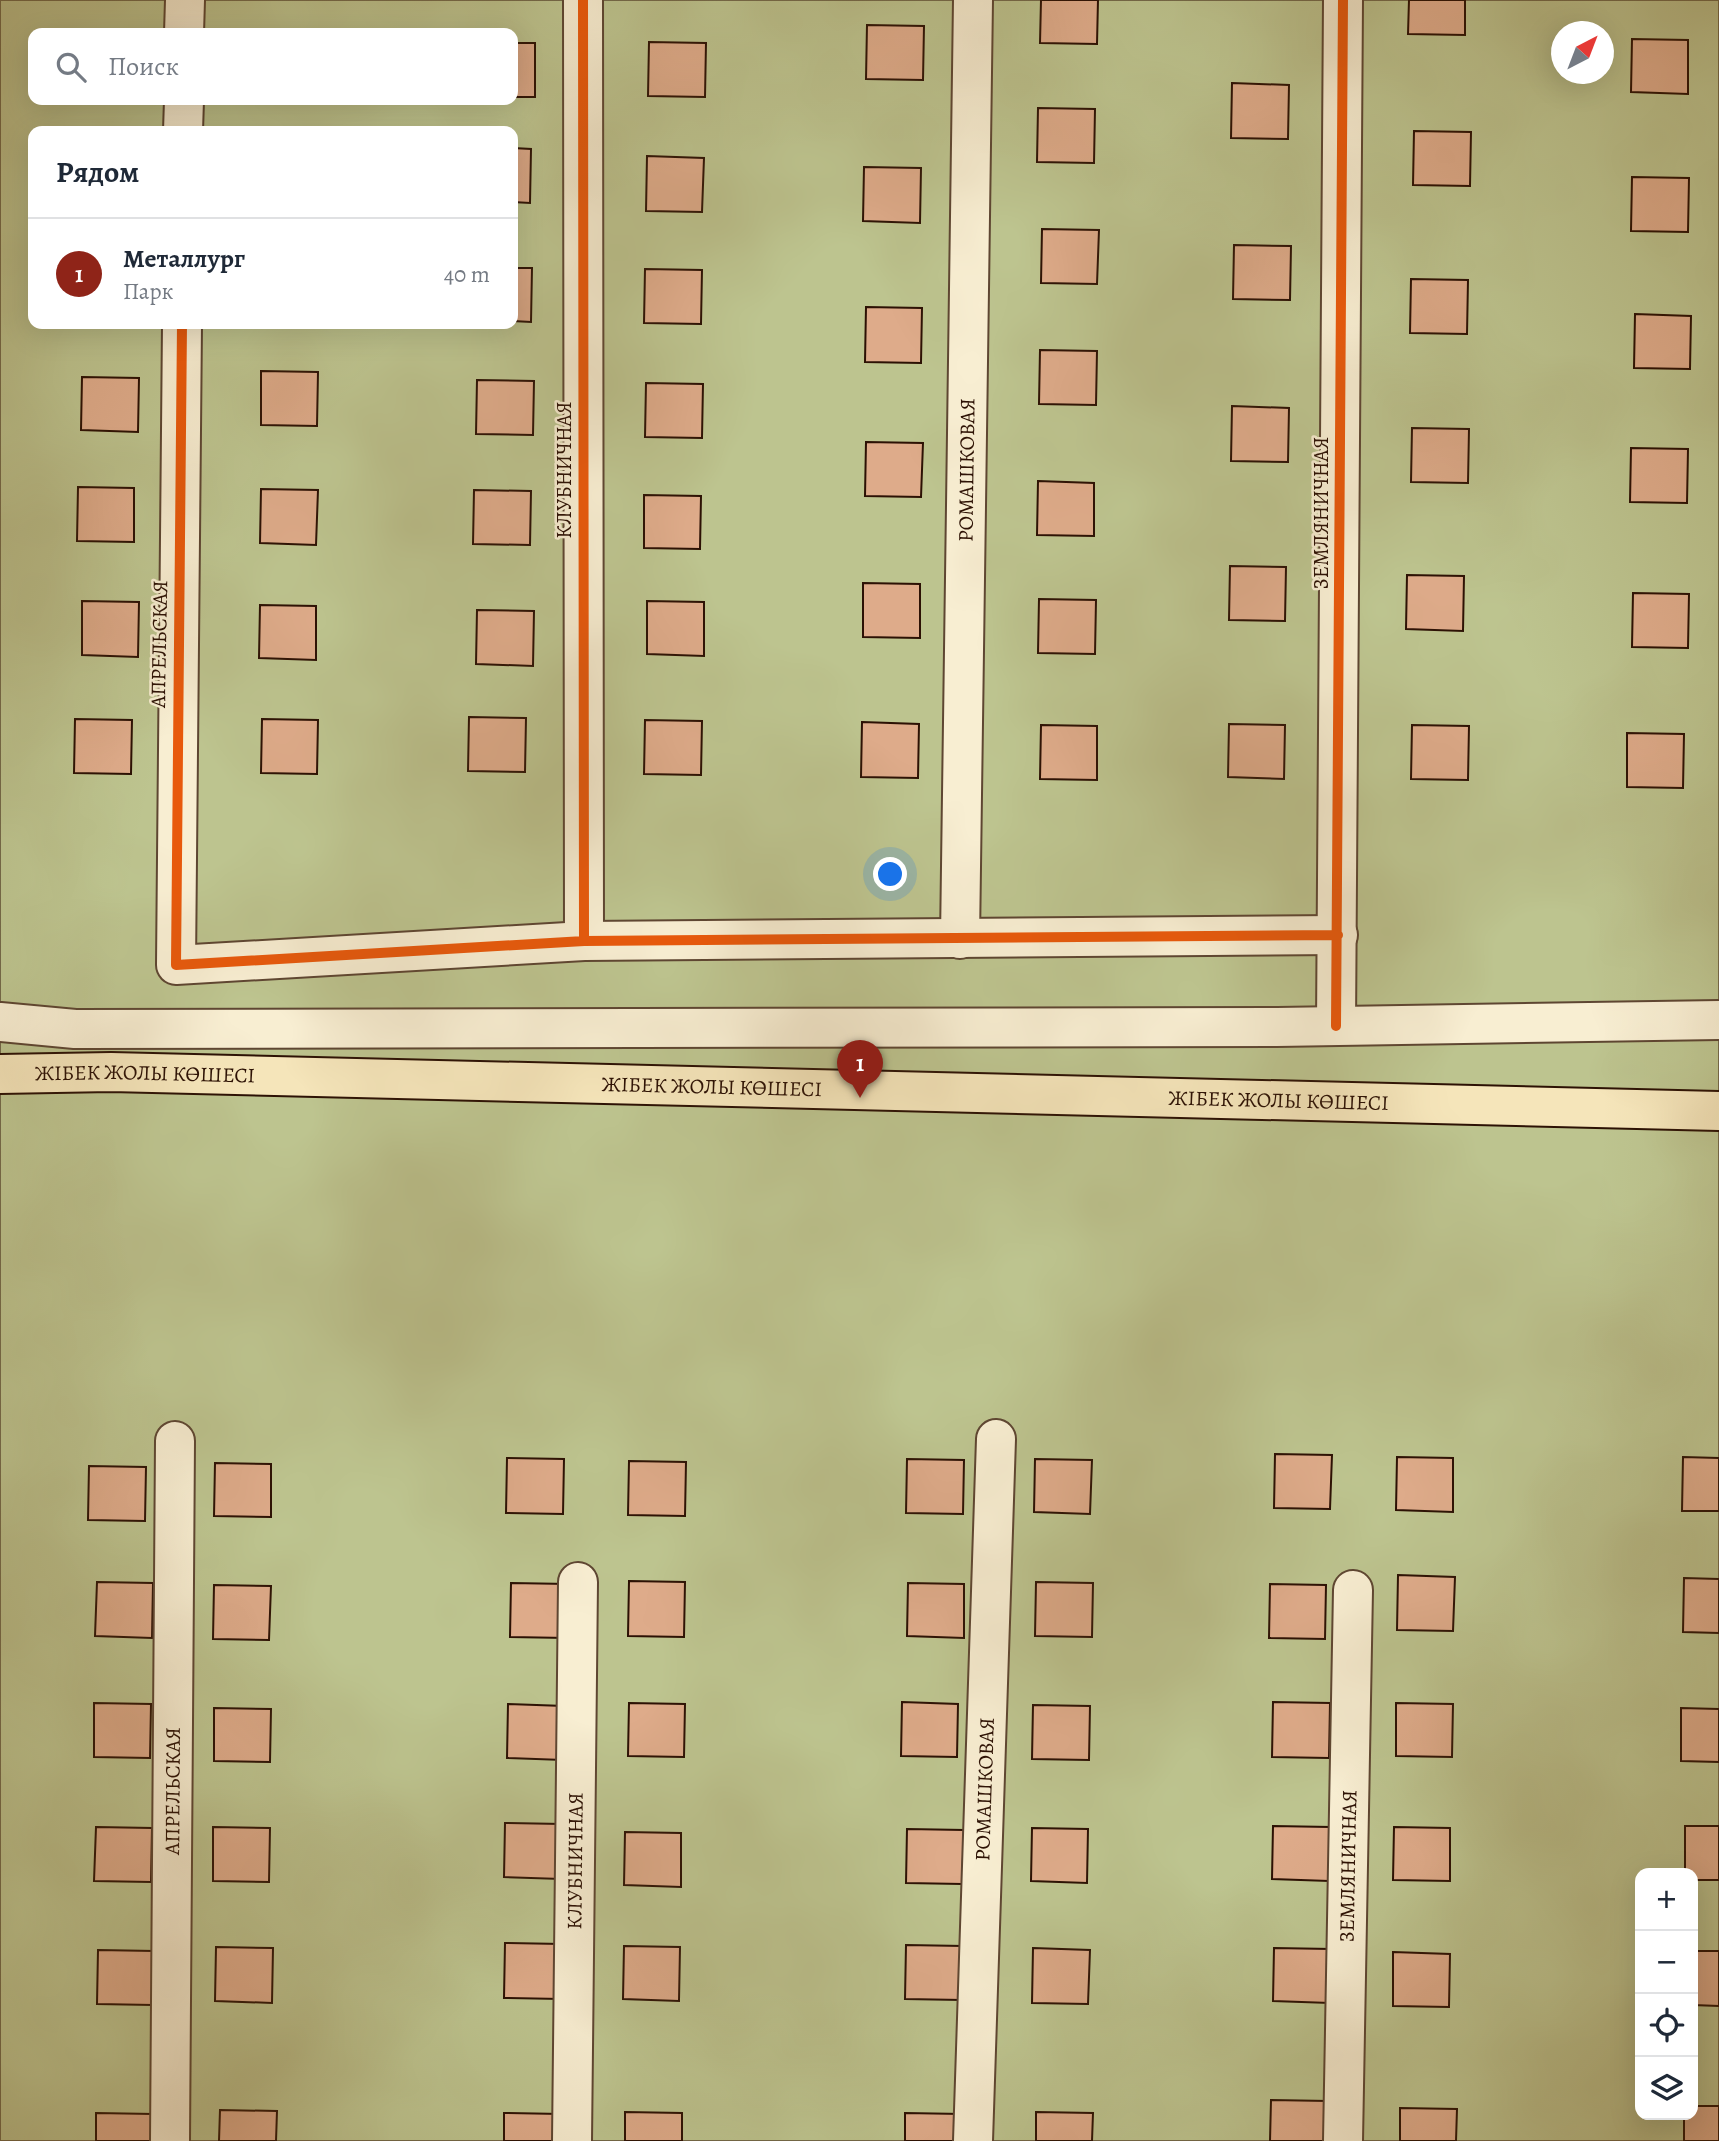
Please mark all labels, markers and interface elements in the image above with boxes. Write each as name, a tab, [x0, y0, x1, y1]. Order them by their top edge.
north arrow	[1551, 21, 1614, 84]
search box	[28, 28, 518, 105]
icon: search	[52, 48, 90, 86]
text: Поиск	[108, 49, 179, 84]
text: Рядом	[56, 152, 139, 192]
text: Металлург	[123, 241, 245, 276]
text: 1	[75, 259, 83, 290]
text: 40 m	[444, 259, 490, 290]
text: Парк	[123, 276, 174, 307]
street label: РОМАШКОВАЯ	[951, 398, 981, 542]
street label: КЛУБНИЧНАЯ	[550, 401, 578, 539]
street label: ЗЕМЛЯНИЧНАЯ	[1307, 437, 1335, 589]
street label: АПРЕЛЬСКАЯ	[144, 580, 174, 709]
your location	[873, 857, 907, 891]
pin: 1	[837, 1040, 883, 1098]
street label: ЖІБЕК ЖОЛЫ КӨШЕСІ	[35, 1058, 255, 1089]
street label: ЖІБЕК ЖОЛЫ КӨШЕСІ	[601, 1070, 822, 1103]
street label: ЖІБЕК ЖОЛЫ КӨШЕСІ	[1168, 1084, 1389, 1117]
street label: РОМАШКОВАЯ	[968, 1717, 1001, 1862]
street label: АПРЕЛЬСКАЯ	[158, 1727, 187, 1856]
street label: ЗЕМЛЯНИЧНАЯ	[1333, 1789, 1363, 1943]
street label: КЛУБНИЧНАЯ	[560, 1792, 590, 1930]
map controls	[1635, 1868, 1698, 2120]
button: +	[1635, 1868, 1698, 1931]
button: −	[1635, 1931, 1698, 1994]
button: locate	[1635, 1994, 1698, 2057]
button: layers	[1635, 2057, 1698, 2120]

